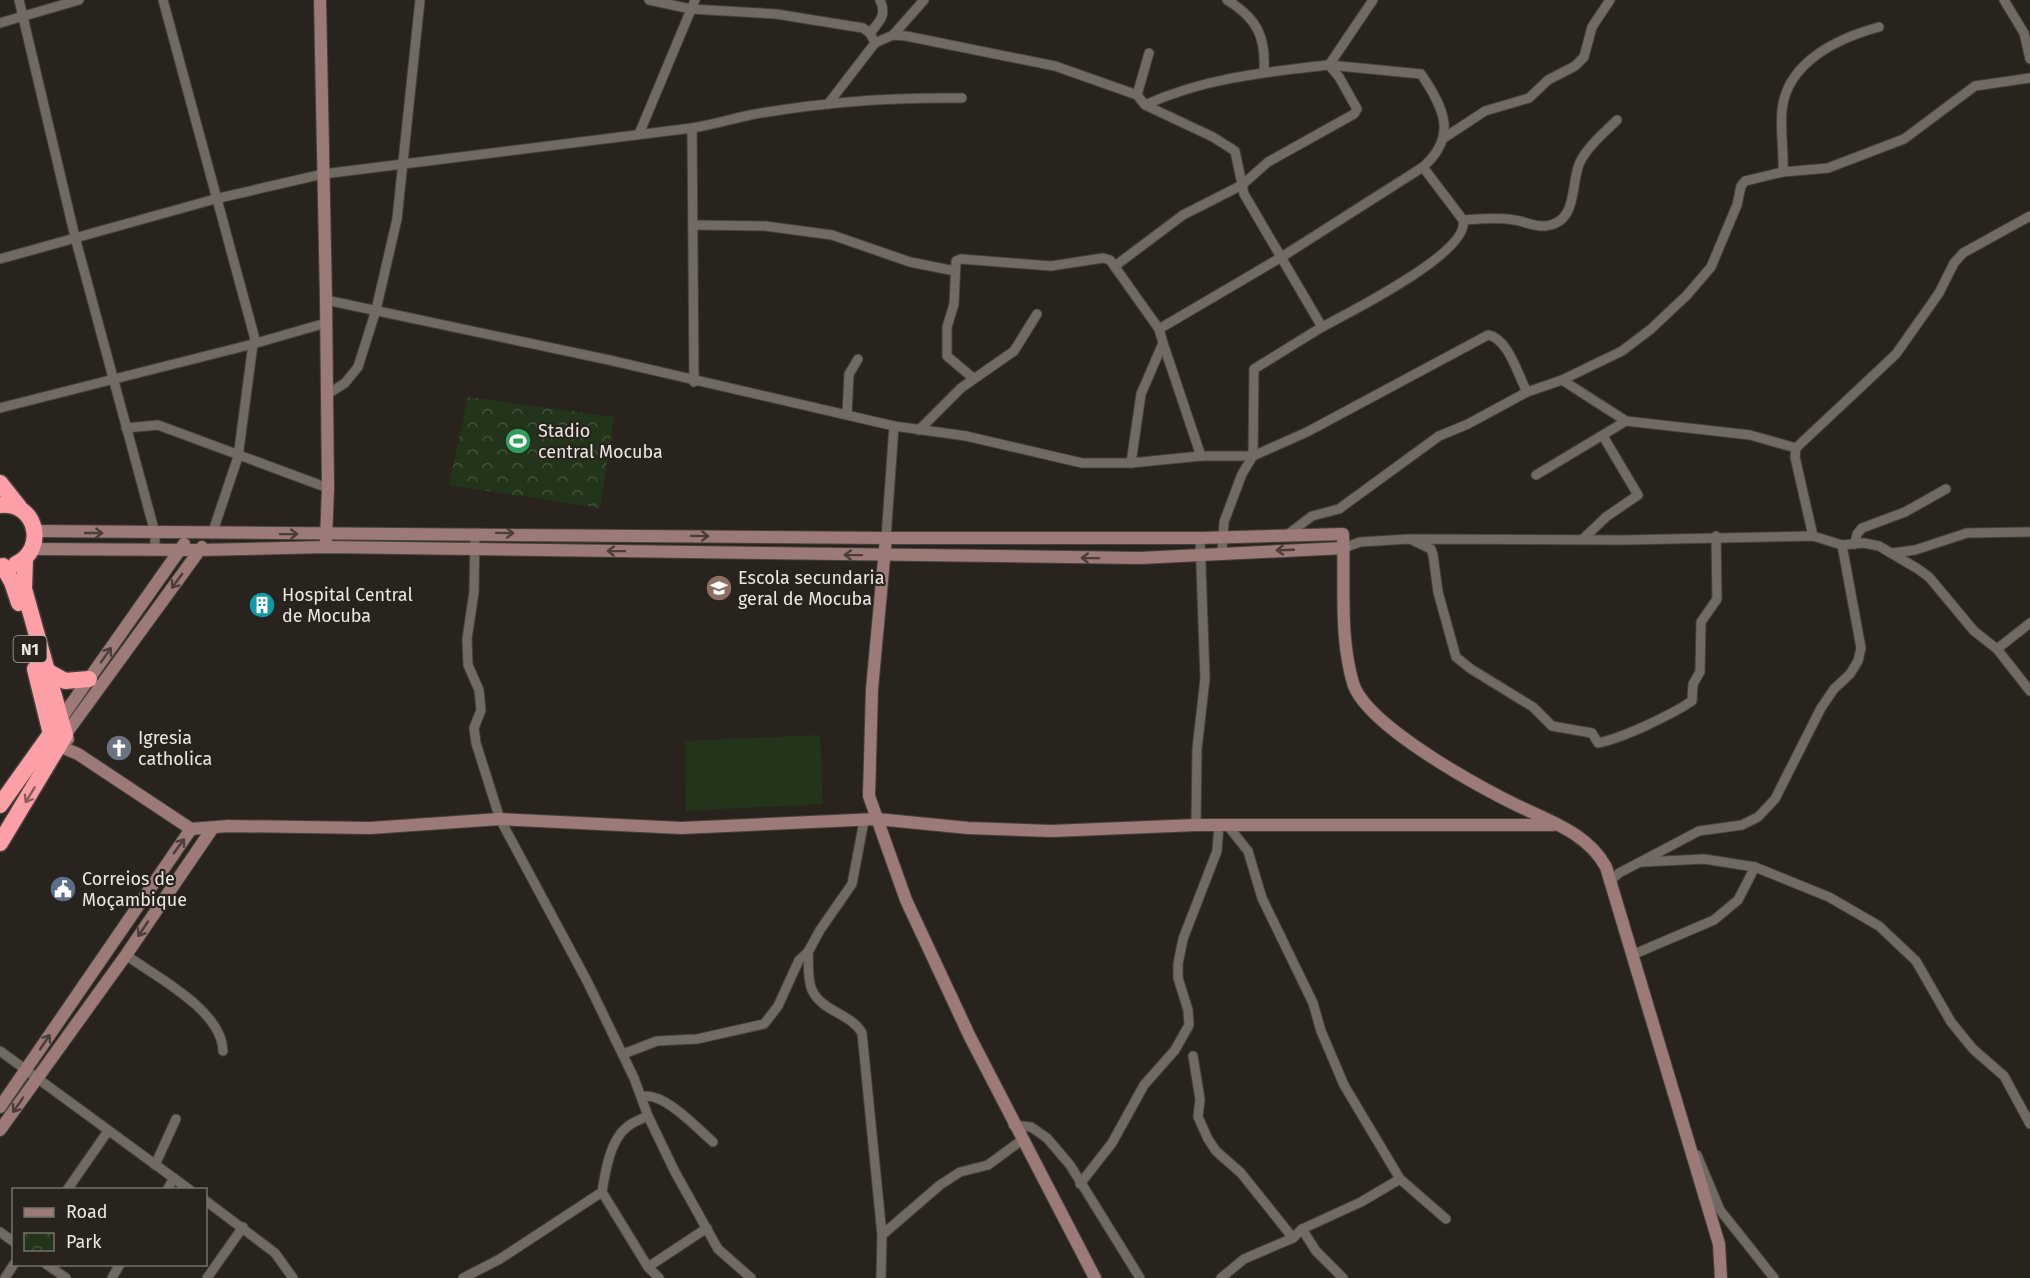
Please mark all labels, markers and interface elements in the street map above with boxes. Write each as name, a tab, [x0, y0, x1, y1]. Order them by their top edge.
place label: Stadio central Mocuba	[538, 420, 663, 463]
sports icon: Stadio central Mocuba	[503, 426, 533, 456]
one-way arrow	[84, 527, 104, 539]
one-way arrow	[279, 528, 299, 540]
one-way arrow	[495, 528, 515, 539]
one-way arrow	[690, 530, 710, 542]
one-way arrow	[1276, 544, 1296, 555]
one-way arrow	[607, 545, 627, 557]
one-way arrow	[844, 549, 864, 561]
one-way arrow	[1081, 552, 1101, 564]
place label: Escola secundaria geral de Mocuba	[738, 567, 884, 610]
one-way arrow	[170, 572, 183, 588]
school or university icon: Escola secundaria geral de Mocuba	[704, 573, 734, 603]
place label: Hospital Central de Mocuba	[282, 584, 413, 627]
building icon: Hospital Central de Mocuba	[247, 590, 277, 620]
road number: N1	[14, 636, 46, 662]
one-way arrow	[100, 647, 112, 664]
place label: Igresia catholica	[138, 727, 212, 770]
church icon: Igresia catholica	[104, 733, 134, 763]
one-way arrow	[23, 786, 35, 803]
one-way arrow	[173, 838, 185, 854]
place label: Correios de Moçambique	[82, 868, 187, 911]
public building icon: Correios de Moçambique	[48, 874, 78, 904]
one-way arrow	[137, 920, 149, 937]
one-way arrow	[39, 1034, 51, 1050]
one-way arrow	[12, 1096, 24, 1112]
legend	[12, 1188, 207, 1266]
text: Road	[66, 1201, 108, 1223]
text: Park	[66, 1231, 102, 1253]

